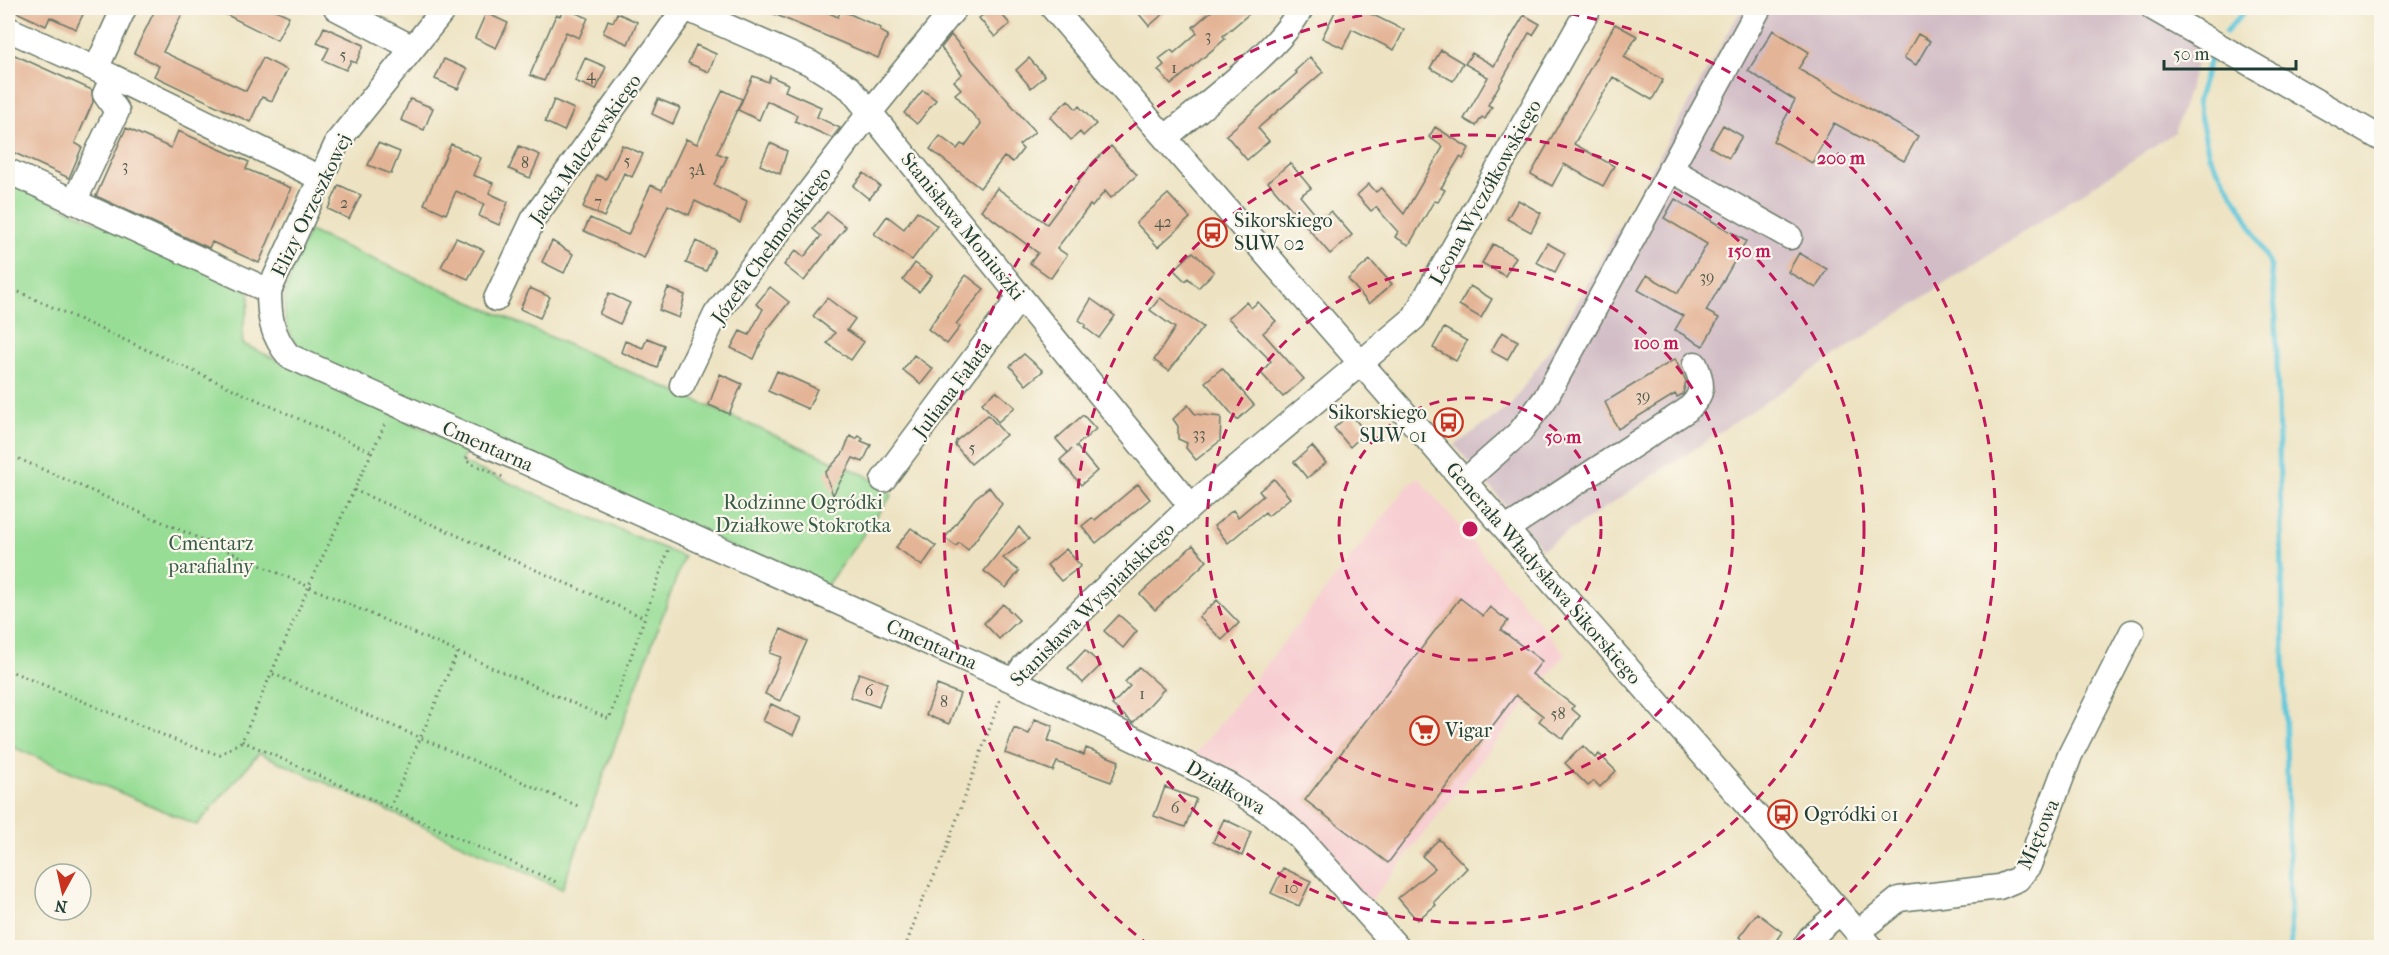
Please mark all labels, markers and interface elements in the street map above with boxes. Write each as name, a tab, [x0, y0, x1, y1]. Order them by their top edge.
house number: 3	[1205, 26, 1211, 45]
scale bar	[2164, 33, 2296, 71]
text: 50 m	[2173, 44, 2210, 65]
house number: 5	[340, 45, 347, 64]
house number: 1	[1171, 58, 1177, 77]
house number: 4	[586, 65, 596, 84]
street label: Jacka Malczewskiego	[524, 70, 646, 231]
street label: Leona Wyczółkowskiego	[1425, 95, 1546, 289]
street label: Elizy Orzeszkowej	[267, 130, 356, 280]
street label: Stanisława Moniuszki	[896, 148, 1029, 305]
text: 200 m	[1817, 148, 1866, 169]
house number: 5	[624, 151, 631, 170]
house number: 8	[521, 153, 529, 172]
house number: 3	[122, 156, 128, 175]
house number: 3A	[689, 160, 706, 179]
street label: Józefa Chełmońskiego	[706, 162, 836, 330]
house number: 7	[594, 192, 602, 211]
house number: 2	[340, 193, 348, 212]
place label: Sikorskiego SUW 02	[1234, 209, 1333, 255]
house number: 42	[1154, 212, 1172, 231]
bus stop icon: Sikorskiego SUW 02	[1197, 216, 1229, 248]
text: 150 m	[1728, 241, 1771, 262]
house number: 39	[1700, 267, 1714, 286]
text: 100 m	[1633, 333, 1680, 354]
street label: Juliana Fałata	[907, 336, 997, 444]
house number: 39	[1636, 386, 1650, 405]
place label: Sikorskiego SUW 01	[1328, 401, 1427, 447]
bus stop icon: Sikorskiego SUW 01	[1432, 407, 1464, 439]
street label: Cmentarna	[439, 416, 537, 477]
house number: 33	[1192, 424, 1206, 443]
text: 50 m	[1545, 427, 1582, 448]
house number: 5	[969, 438, 976, 457]
street label: Generała Władysława Sikorskiego	[1441, 458, 1646, 689]
park label: Rodzinne Ogródki Działkowe Stokrotka	[715, 491, 892, 537]
street label: Stanisława Wyspiańskiego	[1005, 517, 1179, 691]
centre of rings	[1460, 519, 1480, 539]
park label: Cmentarz parafialny	[167, 532, 255, 578]
street label: Cmentarna	[883, 614, 981, 675]
house number: 6	[865, 681, 874, 700]
house number: 1	[1139, 684, 1145, 703]
house number: 8	[940, 692, 948, 711]
house number: 58	[1551, 704, 1565, 723]
supermarket icon: Vigar	[1408, 714, 1440, 746]
place label: Vigar	[1444, 719, 1493, 742]
street label: Działkowa	[1182, 755, 1270, 820]
street label: Miętowa	[2013, 795, 2064, 873]
house number: 6	[1171, 798, 1180, 817]
bus stop icon: Ogródki 01	[1767, 798, 1799, 830]
place label: Ogródki 01	[1804, 803, 1899, 826]
north arrow	[33, 862, 93, 922]
house number: 10	[1284, 878, 1298, 897]
text: N	[53, 896, 68, 917]

